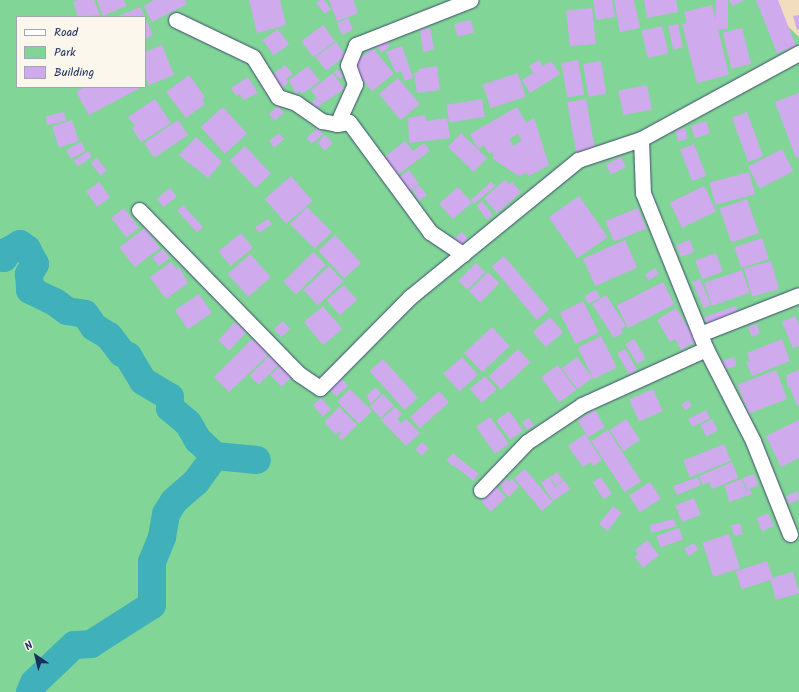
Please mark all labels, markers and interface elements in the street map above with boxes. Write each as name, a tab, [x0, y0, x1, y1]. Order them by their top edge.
legend	[16, 16, 146, 88]
text: Road	[54, 23, 78, 42]
text: Park	[54, 43, 76, 62]
text: Building	[54, 63, 94, 82]
north arrow	[16, 636, 56, 676]
text: N	[21, 637, 37, 656]

